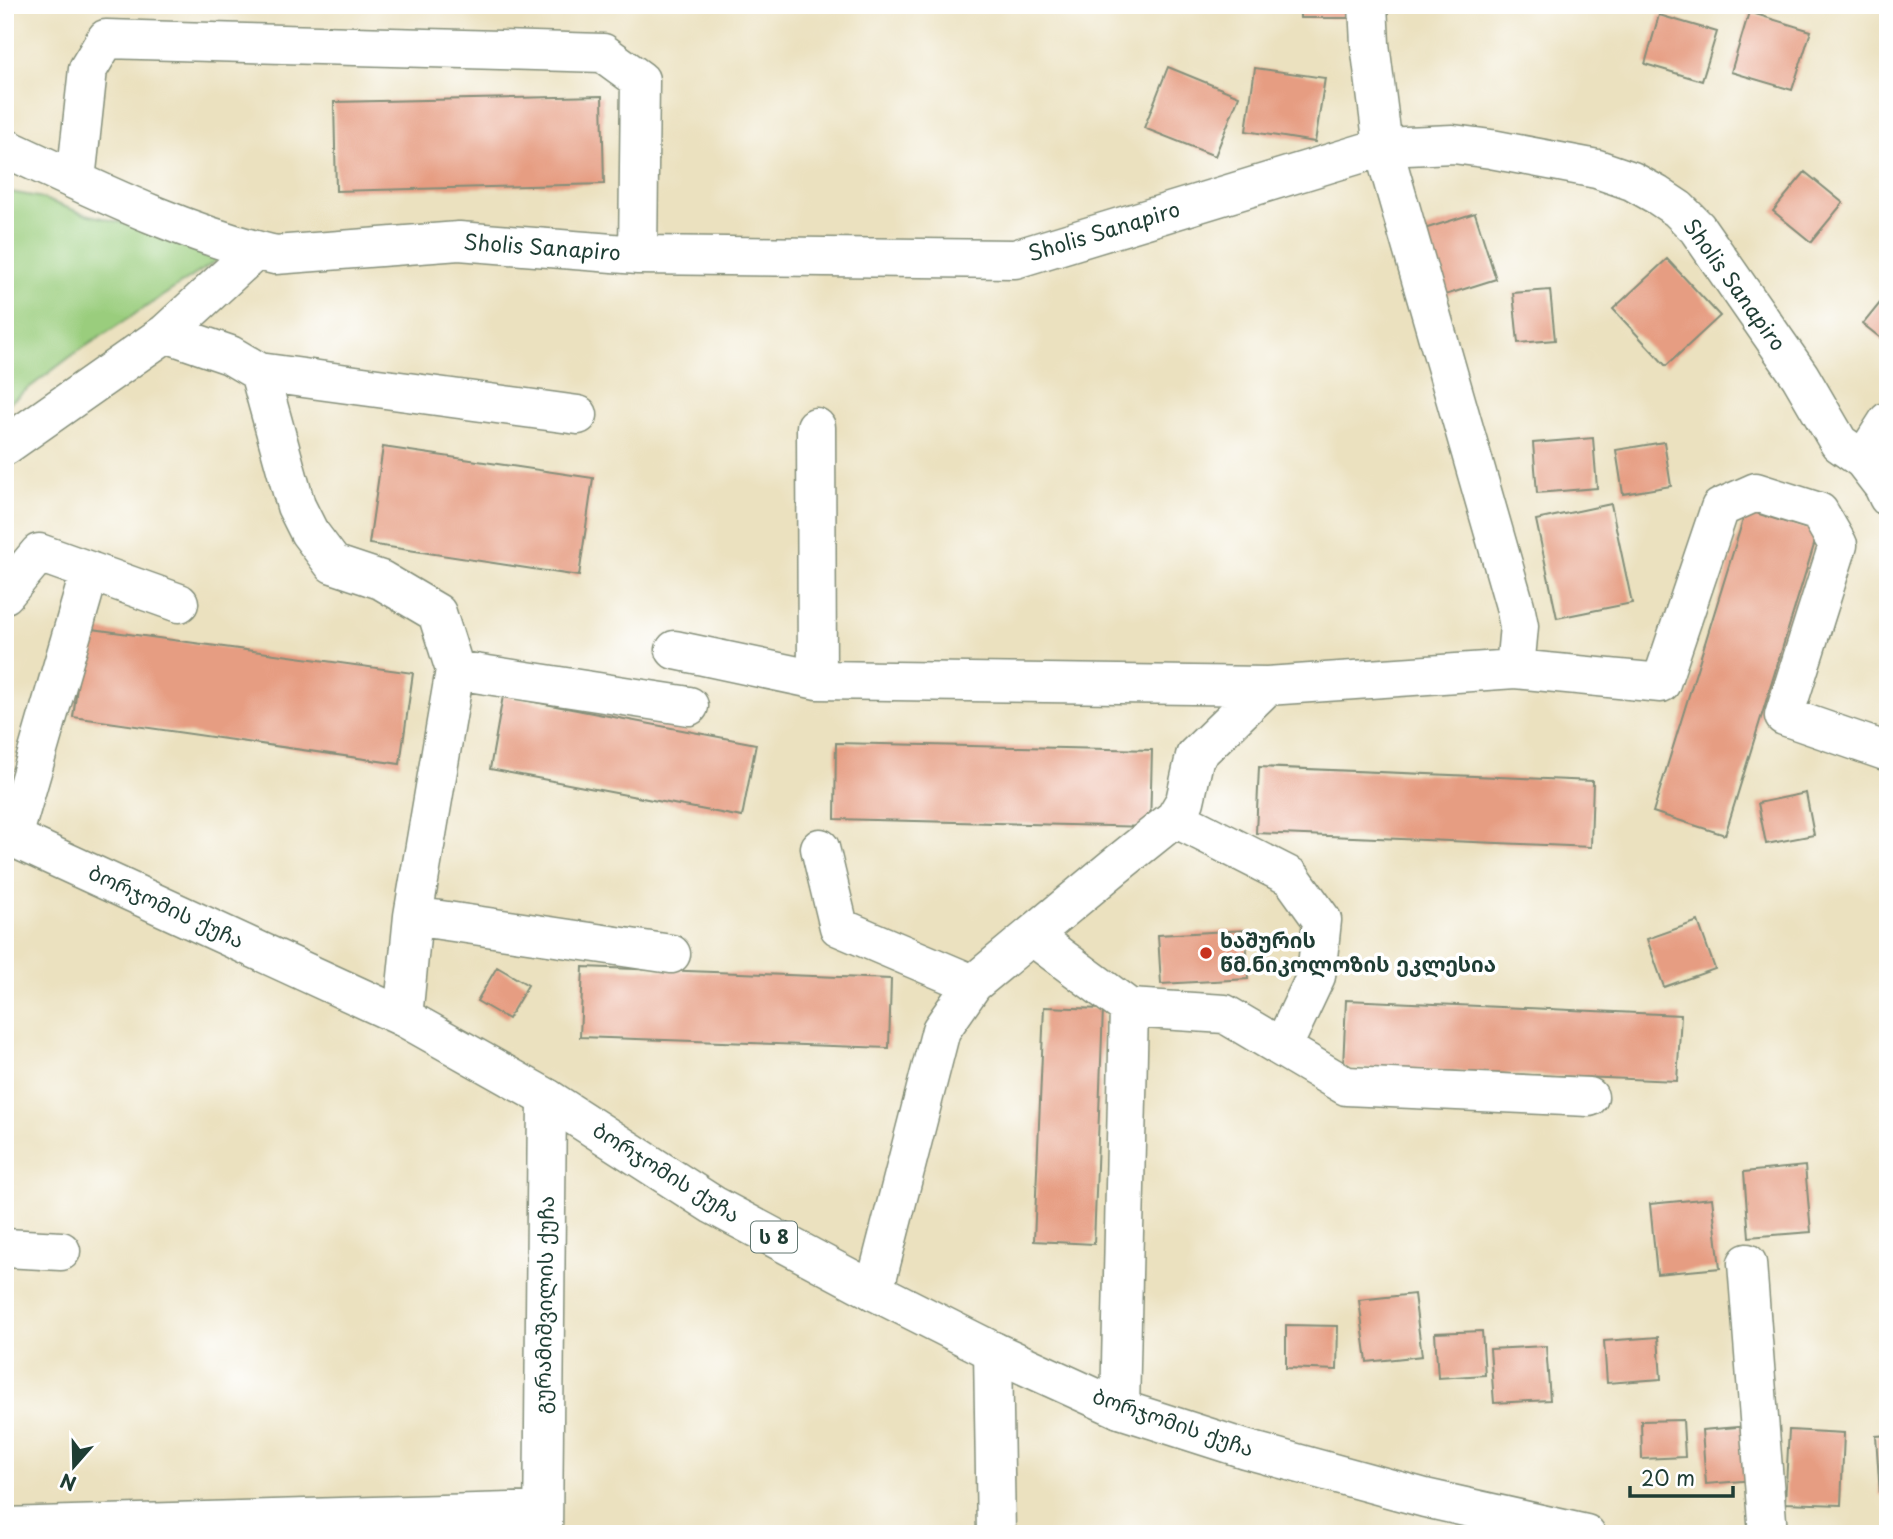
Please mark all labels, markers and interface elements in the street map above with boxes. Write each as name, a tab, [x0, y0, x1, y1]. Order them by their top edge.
street label: Sholis Sanapiro	[1023, 192, 1183, 268]
street label: Sholis Sanapiro	[1676, 211, 1795, 357]
street label: Sholis Sanapiro	[462, 225, 622, 267]
street label: ბორჯომის ქუჩა	[84, 855, 250, 955]
place label: ხაშურის წმ.ნიკოლოზის ეკლესია	[1220, 923, 1496, 979]
marker: ხაშურის წმ.ნიკოლოზის ეკლესია	[1198, 945, 1214, 961]
street label: ბორჯომის ქუჩა	[587, 1113, 747, 1229]
street label: გურამიშვილის ქუჩა	[525, 1196, 561, 1414]
road number: ს 8	[751, 1222, 797, 1252]
street label: ბორჯომის ქუჩა	[1089, 1379, 1258, 1464]
north arrow	[38, 1430, 108, 1500]
scale bar	[1630, 1455, 1734, 1499]
text: 20 m	[1641, 1461, 1695, 1493]
text: N	[56, 1467, 80, 1499]

